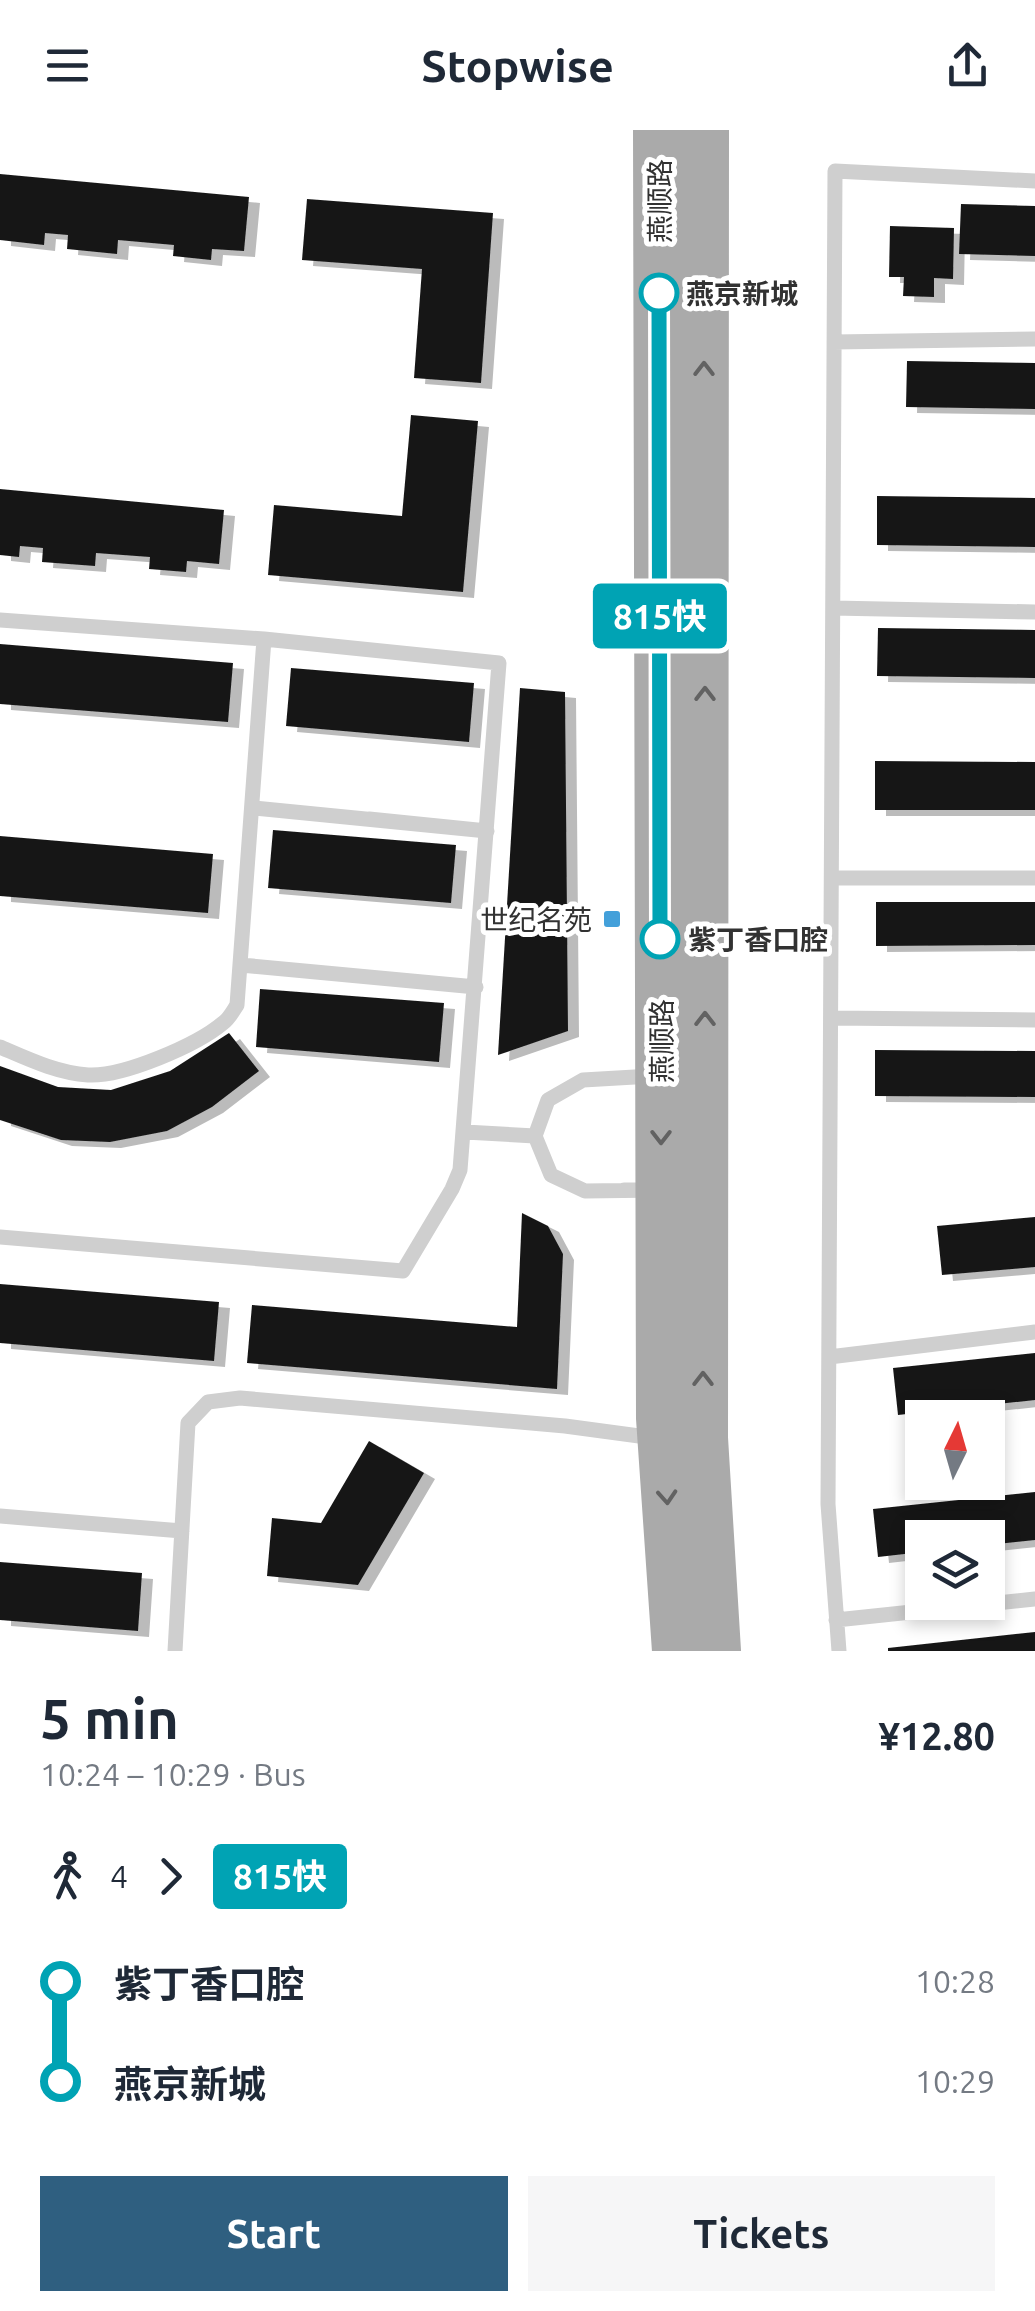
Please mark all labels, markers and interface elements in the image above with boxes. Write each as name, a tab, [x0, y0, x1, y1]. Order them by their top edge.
icon: menu	[40, 38, 95, 93]
icon: share	[940, 38, 995, 93]
text: Stopwise	[421, 40, 614, 91]
street label: 燕顺路	[644, 159, 675, 243]
marker: 燕京新城	[640, 274, 678, 312]
place label: 燕京新城	[686, 278, 798, 309]
one-way arrow	[693, 360, 715, 376]
line badge: 815快	[590, 584, 730, 648]
text: 815快	[613, 596, 707, 636]
one-way arrow	[694, 685, 715, 701]
place label: 世纪名苑	[480, 904, 592, 935]
marker: 世纪名苑	[601, 908, 623, 930]
marker: 紫丁香口腔	[641, 920, 679, 958]
place label: 紫丁香口腔	[688, 924, 828, 955]
street label: 燕顺路	[646, 999, 677, 1083]
one-way arrow	[694, 1010, 716, 1026]
one-way arrow	[650, 1130, 672, 1146]
one-way arrow	[692, 1370, 714, 1386]
north arrow	[905, 1400, 1005, 1500]
map controls	[905, 1400, 1005, 1620]
one-way arrow	[655, 1490, 677, 1506]
button: layers	[905, 1520, 1005, 1620]
text: 5 min	[40, 1688, 179, 1749]
text: ¥12.80	[878, 1715, 995, 1757]
text: 10:24 – 10:29 · Bus	[40, 1756, 306, 1792]
icon: walk	[40, 1849, 95, 1904]
icon: forward	[143, 1849, 198, 1904]
text: 815快	[233, 1856, 327, 1896]
text: 4	[110, 1858, 128, 1894]
text: 紫丁香口腔	[114, 1963, 304, 2005]
text: 10:28	[915, 1963, 995, 1999]
text: 燕京新城	[114, 2063, 266, 2105]
text: 10:29	[915, 2063, 995, 2099]
button: Start	[40, 2176, 508, 2291]
button: Tickets	[528, 2176, 995, 2291]

